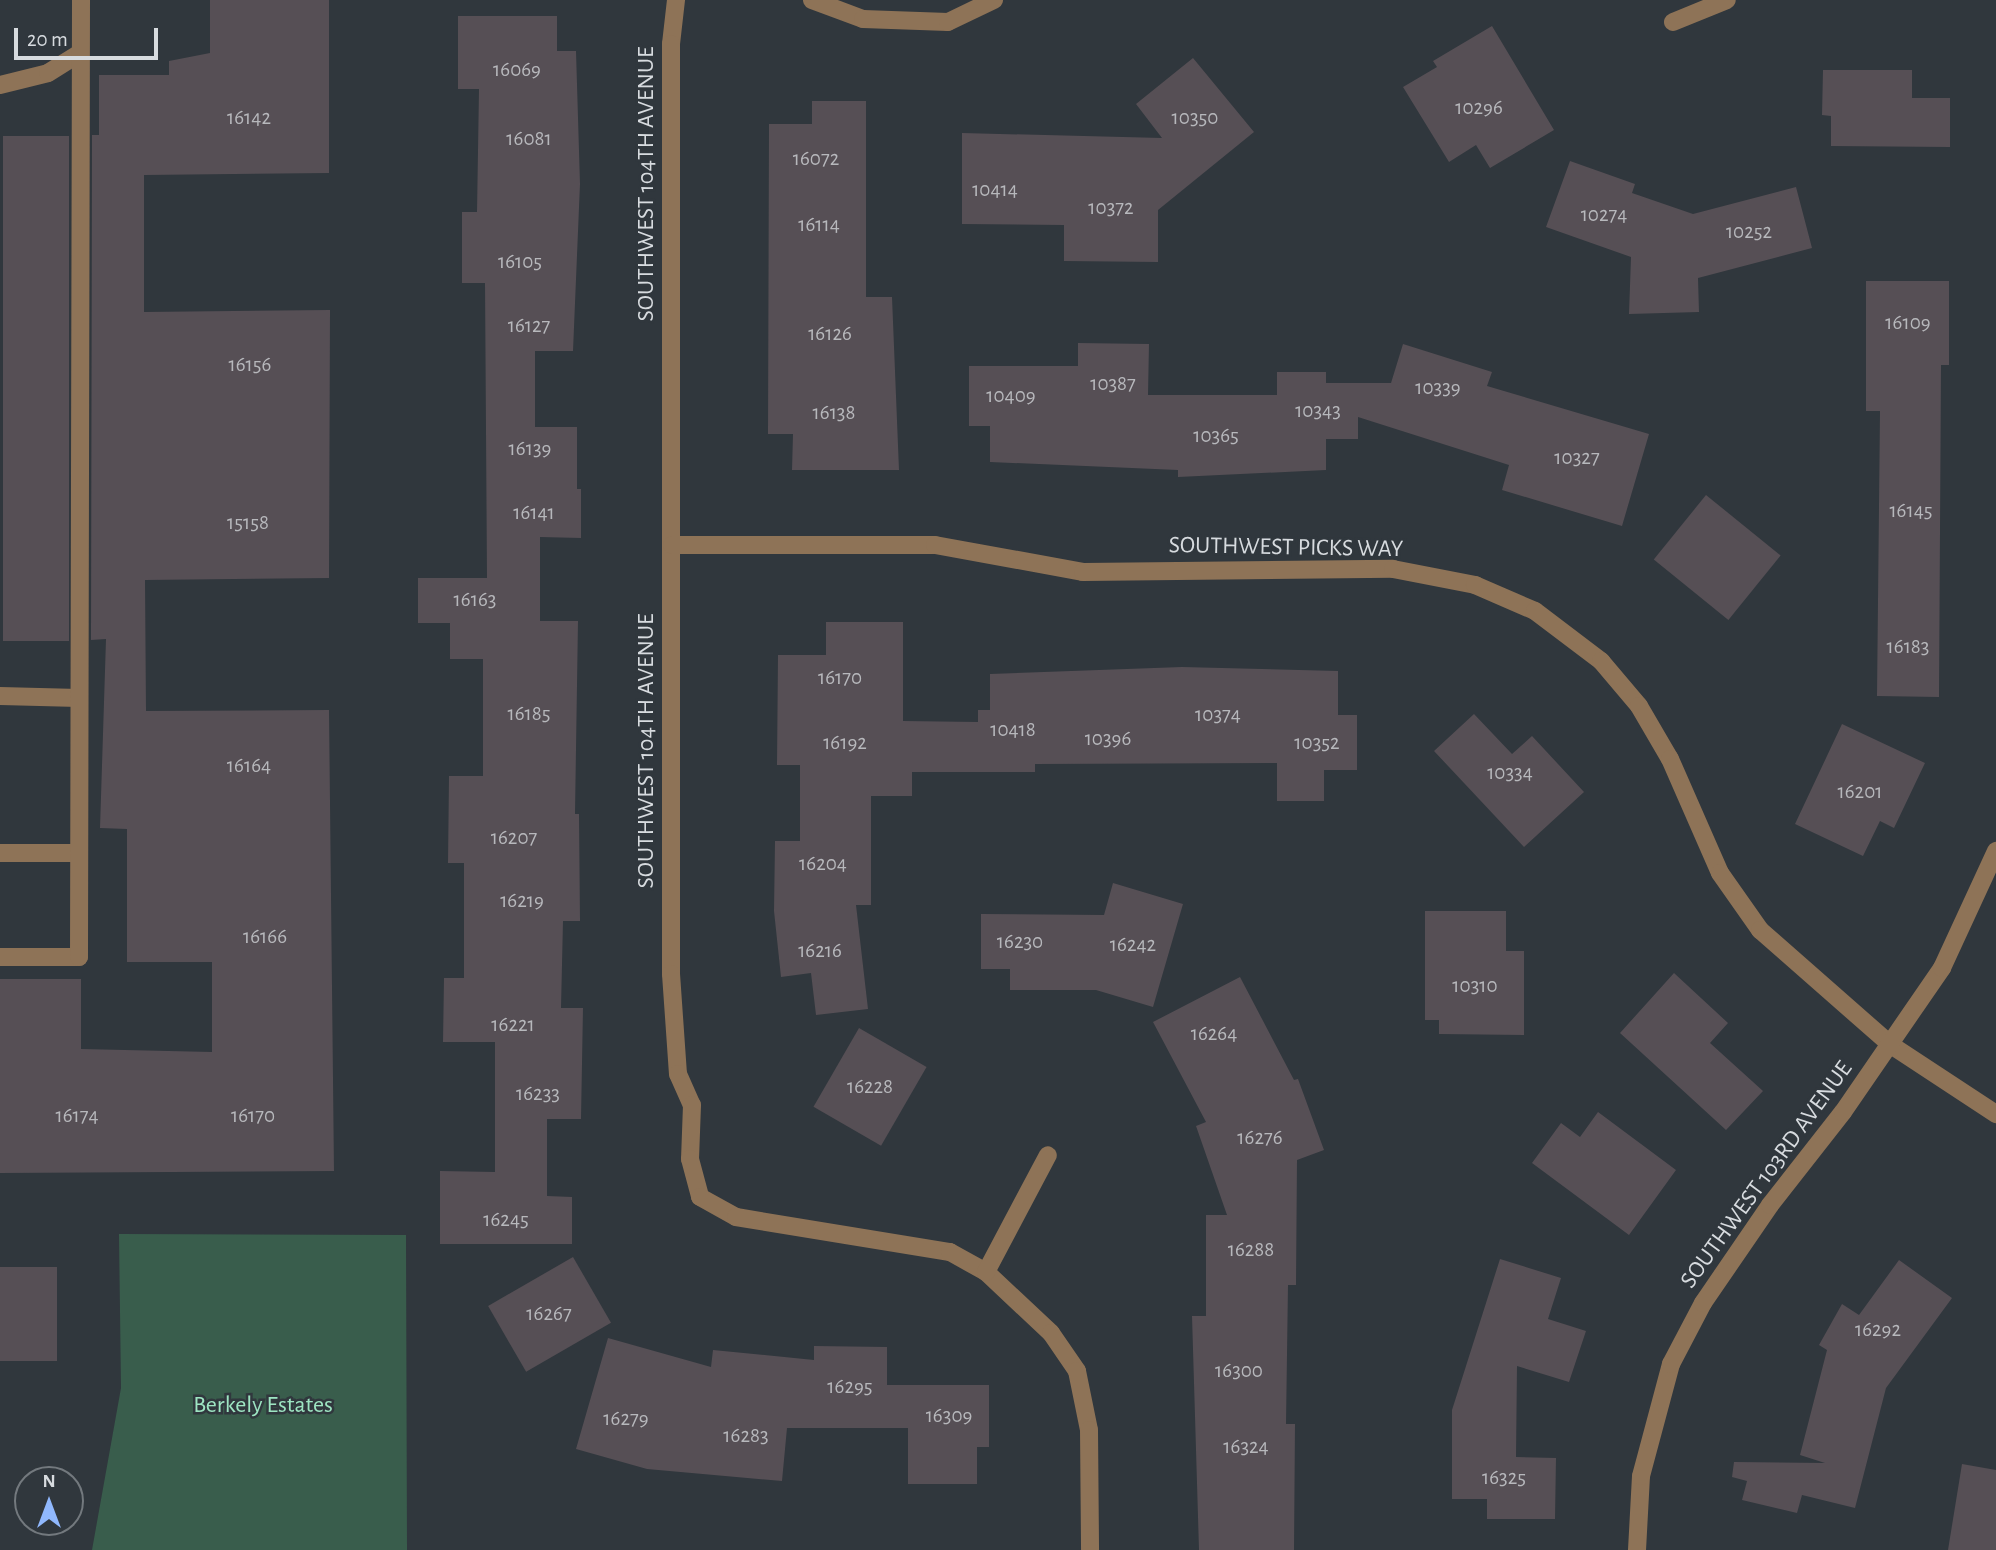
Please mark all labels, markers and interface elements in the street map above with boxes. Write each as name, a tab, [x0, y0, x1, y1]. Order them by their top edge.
scale bar	[18, 14, 161, 58]
text: 20 m	[27, 29, 68, 50]
street label: SOUTHWEST 104TH AVENUE	[633, 46, 661, 322]
house number: 16069	[493, 57, 541, 83]
house number: 10296	[1455, 95, 1503, 121]
house number: 16142	[227, 105, 271, 131]
house number: 10350	[1172, 105, 1218, 131]
house number: 16081	[506, 126, 552, 152]
house number: 16072	[793, 146, 839, 172]
house number: 10414	[972, 177, 1018, 203]
house number: 10372	[1088, 195, 1134, 221]
house number: 10274	[1581, 202, 1627, 228]
house number: 16114	[798, 212, 840, 238]
house number: 10252	[1726, 219, 1772, 245]
house number: 16105	[498, 249, 542, 275]
house number: 16109	[1885, 310, 1931, 336]
house number: 16127	[508, 313, 550, 339]
house number: 16126	[808, 321, 852, 347]
house number: 16156	[229, 352, 271, 378]
house number: 10387	[1090, 371, 1136, 397]
house number: 10339	[1415, 375, 1461, 401]
house number: 10409	[986, 383, 1036, 409]
house number: 10343	[1295, 398, 1341, 424]
house number: 16138	[813, 400, 855, 426]
house number: 10365	[1193, 423, 1239, 449]
house number: 16139	[509, 436, 551, 462]
house number: 10327	[1554, 445, 1600, 471]
house number: 16145	[1889, 498, 1933, 524]
house number: 16141	[513, 500, 555, 526]
house number: 15158	[227, 510, 269, 536]
street label: SOUTHWEST PICKS WAY	[1168, 532, 1404, 564]
house number: 16163	[454, 587, 496, 613]
street label: SOUTHWEST 104TH AVENUE	[633, 613, 661, 889]
house number: 16183	[1887, 634, 1929, 660]
house number: 16170	[818, 665, 862, 691]
house number: 16185	[507, 701, 551, 727]
house number: 10374	[1195, 702, 1241, 728]
house number: 10418	[990, 717, 1036, 743]
house number: 10396	[1085, 726, 1131, 752]
house number: 16192	[823, 730, 867, 756]
house number: 10352	[1294, 730, 1340, 756]
house number: 16164	[227, 753, 271, 779]
house number: 10334	[1487, 760, 1533, 786]
house number: 16201	[1838, 779, 1882, 805]
house number: 16207	[491, 825, 537, 851]
house number: 16204	[799, 851, 847, 877]
house number: 16219	[500, 888, 544, 914]
house number: 16166	[243, 924, 287, 950]
house number: 16230	[997, 929, 1043, 955]
house number: 16242	[1110, 932, 1156, 958]
house number: 16216	[798, 938, 842, 964]
house number: 10310	[1452, 973, 1498, 999]
house number: 16221	[491, 1012, 535, 1038]
house number: 16264	[1191, 1021, 1237, 1047]
street label: SOUTHWEST 103RD AVENUE	[1675, 1056, 1859, 1294]
house number: 16228	[847, 1074, 893, 1100]
house number: 16233	[516, 1081, 560, 1107]
house number: 16174	[55, 1103, 99, 1129]
house number: 16170	[231, 1103, 275, 1129]
house number: 16276	[1237, 1125, 1283, 1151]
house number: 16245	[483, 1207, 529, 1233]
house number: 16288	[1228, 1237, 1274, 1263]
house number: 16267	[526, 1301, 572, 1327]
house number: 16292	[1855, 1317, 1901, 1343]
house number: 16300	[1215, 1358, 1263, 1384]
house number: 16295	[827, 1374, 873, 1400]
park label: Berkely Estates	[193, 1392, 333, 1420]
house number: 16309	[926, 1403, 972, 1429]
house number: 16279	[603, 1406, 649, 1432]
house number: 16283	[723, 1423, 769, 1449]
house number: 16324	[1223, 1434, 1269, 1460]
house number: 16325	[1482, 1465, 1526, 1491]
north arrow	[14, 1466, 84, 1536]
text: N	[42, 1472, 56, 1491]

